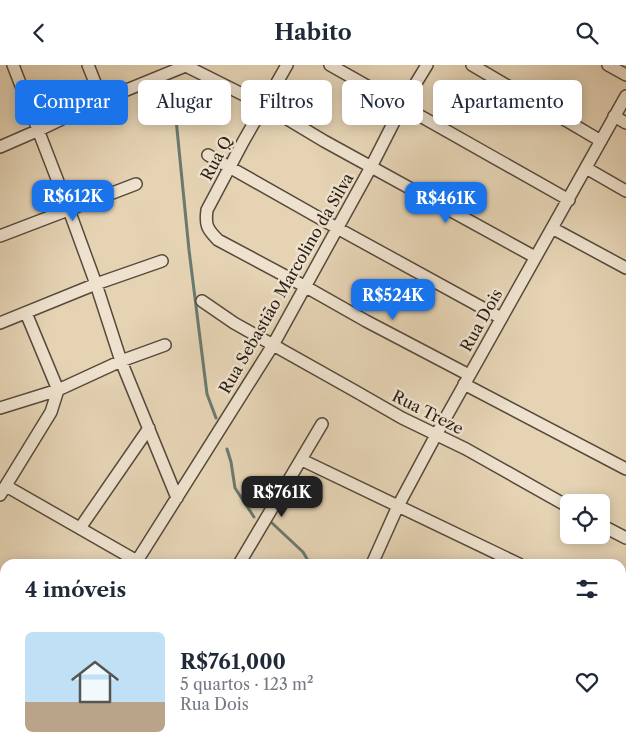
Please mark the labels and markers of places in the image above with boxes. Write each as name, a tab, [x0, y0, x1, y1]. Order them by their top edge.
pin: R$612K	[32, 179, 114, 222]
pin: R$461K	[405, 181, 487, 224]
pin: R$524K	[352, 279, 434, 321]
pin: R$761K	[241, 475, 323, 518]

